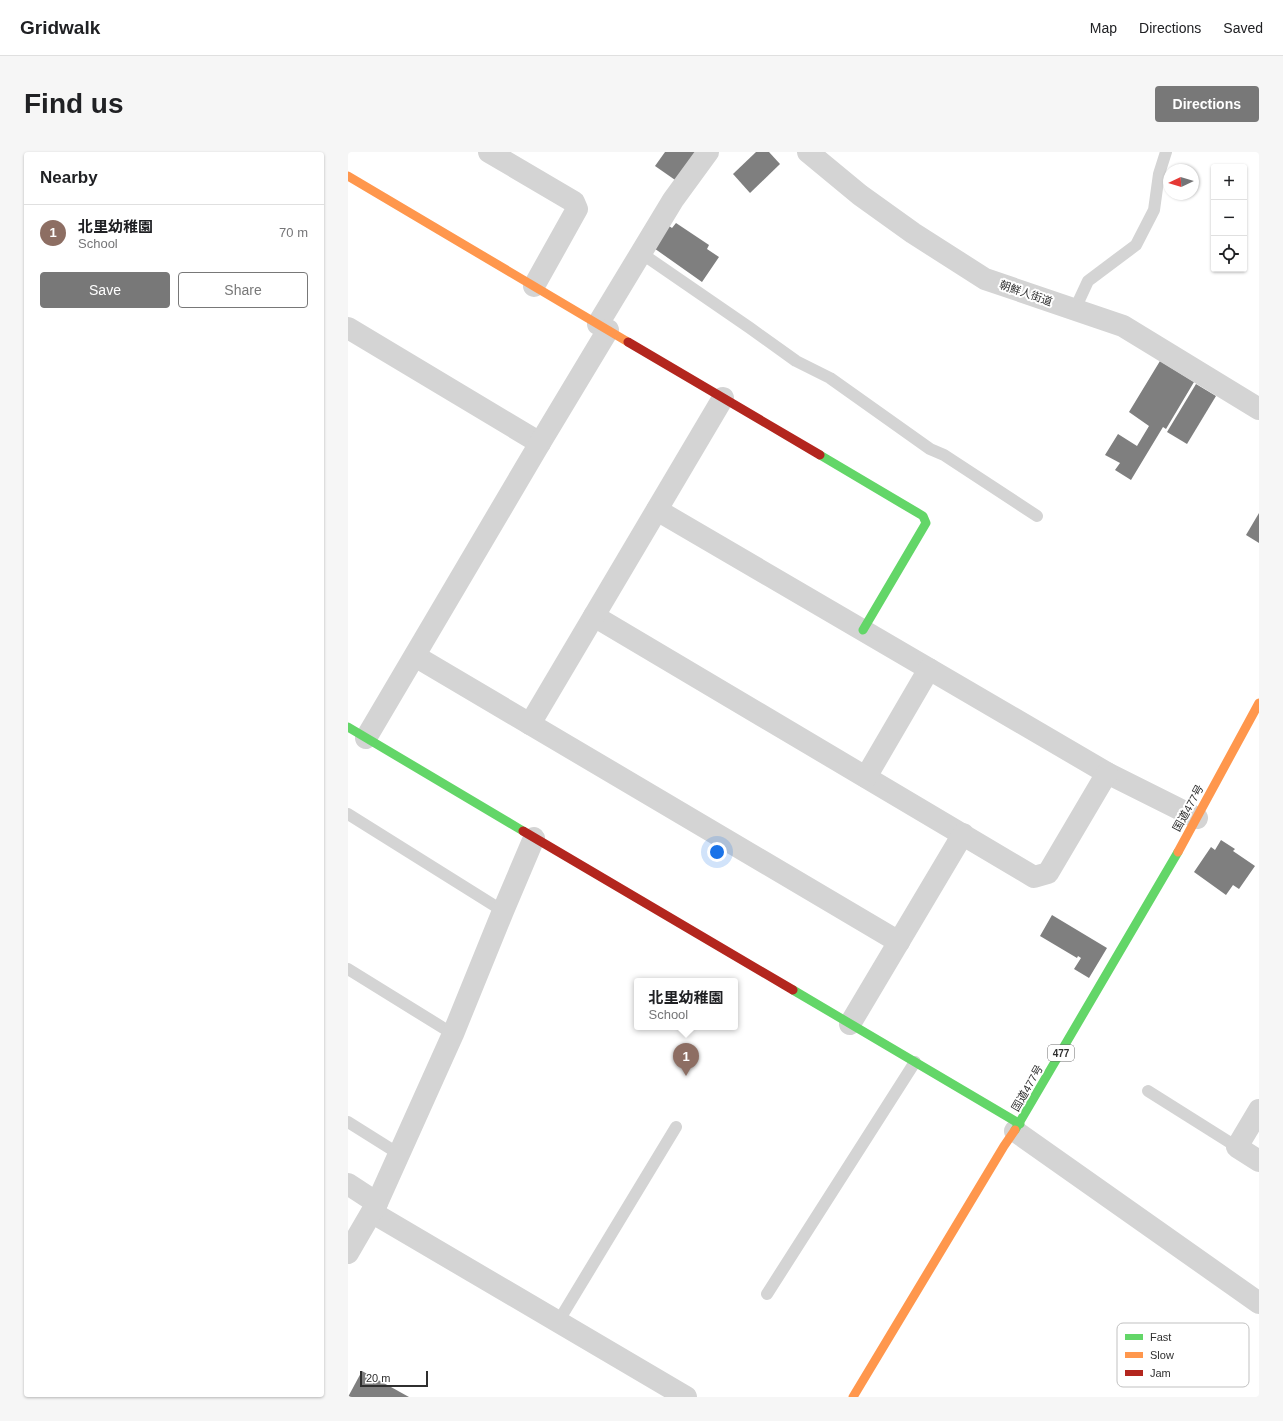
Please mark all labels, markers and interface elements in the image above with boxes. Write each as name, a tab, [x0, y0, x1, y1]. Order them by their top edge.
text: Gridwalk	[20, 17, 100, 38]
text: Map	[1090, 20, 1117, 36]
text: Directions	[1139, 20, 1201, 36]
text: Saved	[1223, 20, 1263, 36]
button: Directions	[1155, 86, 1259, 122]
text: Find us	[24, 88, 124, 119]
north arrow	[1163, 164, 1199, 200]
map controls	[1211, 164, 1247, 272]
button: +	[1211, 164, 1247, 200]
text: Nearby	[40, 168, 98, 187]
button: −	[1211, 200, 1247, 236]
text: 北里幼稚園	[78, 218, 153, 235]
text: 1	[49, 225, 57, 240]
text: 70 m	[279, 225, 308, 240]
text: School	[78, 236, 118, 251]
button: locate	[1211, 236, 1247, 272]
button: Save	[40, 272, 170, 308]
button: Share	[178, 272, 308, 308]
street label: 朝鮮人街道	[998, 278, 1054, 308]
street label: 国道477号	[1170, 783, 1206, 833]
your location	[707, 842, 727, 862]
popup	[634, 978, 738, 1030]
text: 北里幼稚園	[648, 989, 724, 1006]
text: School	[648, 1007, 688, 1022]
pin: 1	[673, 1043, 699, 1076]
road number: 477	[1048, 1045, 1074, 1061]
street label: 国道477号	[1009, 1063, 1045, 1113]
legend	[1117, 1323, 1249, 1387]
text: Fast	[1150, 1331, 1171, 1343]
text: Slow	[1150, 1349, 1174, 1361]
text: Jam	[1150, 1367, 1171, 1379]
scale bar	[360, 1369, 428, 1388]
text: 20 m	[366, 1372, 390, 1384]

